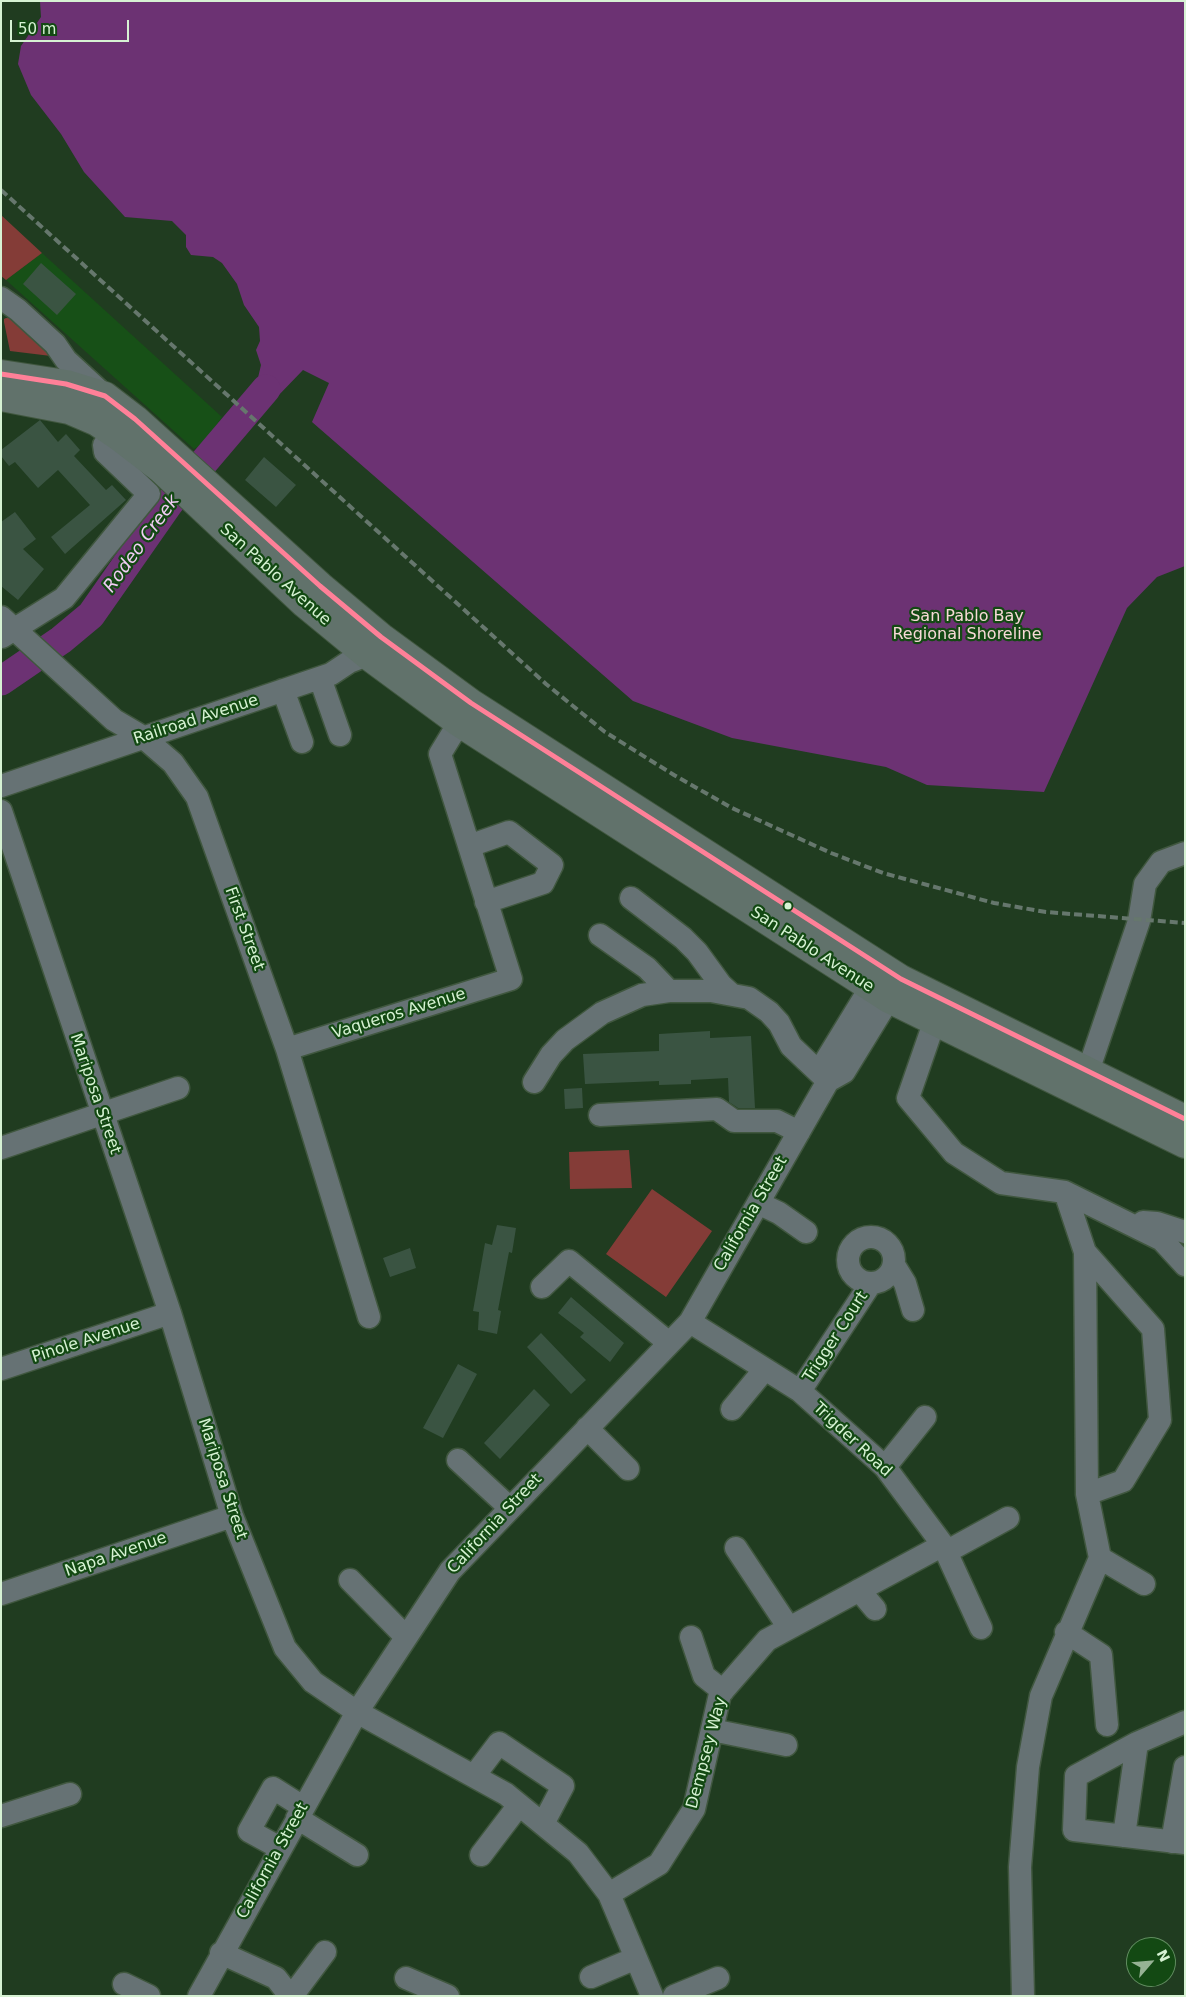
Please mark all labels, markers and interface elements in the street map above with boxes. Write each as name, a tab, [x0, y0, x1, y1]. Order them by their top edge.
scale bar	[12, 10, 131, 42]
text: 50 m	[18, 20, 56, 38]
water label: Rodeo Creek	[99, 491, 185, 597]
street label: San Pablo Avenue	[215, 520, 335, 630]
park label: San Pablo Bay Regional Shoreline	[892, 607, 1042, 645]
street label: Railroad Avenue	[131, 691, 261, 749]
street label: First Street	[220, 885, 268, 973]
unlabelled marker	[783, 901, 793, 911]
street label: San Pablo Avenue	[747, 903, 877, 997]
street label: Vaqueros Avenue	[330, 985, 468, 1043]
street label: Mariposa Street	[65, 1031, 125, 1157]
street label: California Street	[710, 1153, 792, 1275]
street label: Trigger Court	[800, 1288, 872, 1386]
street label: Pinole Avenue	[30, 1314, 142, 1368]
street label: Trigder Road	[809, 1399, 895, 1481]
street label: Mariposa Street	[193, 1416, 251, 1542]
street label: California Street	[444, 1470, 546, 1578]
street label: Napa Avenue	[63, 1529, 169, 1581]
street label: Dempsey Way	[683, 1695, 731, 1811]
street label: California Street	[233, 1800, 313, 1922]
north arrow	[1126, 1937, 1176, 1987]
text: N	[1154, 1947, 1173, 1964]

